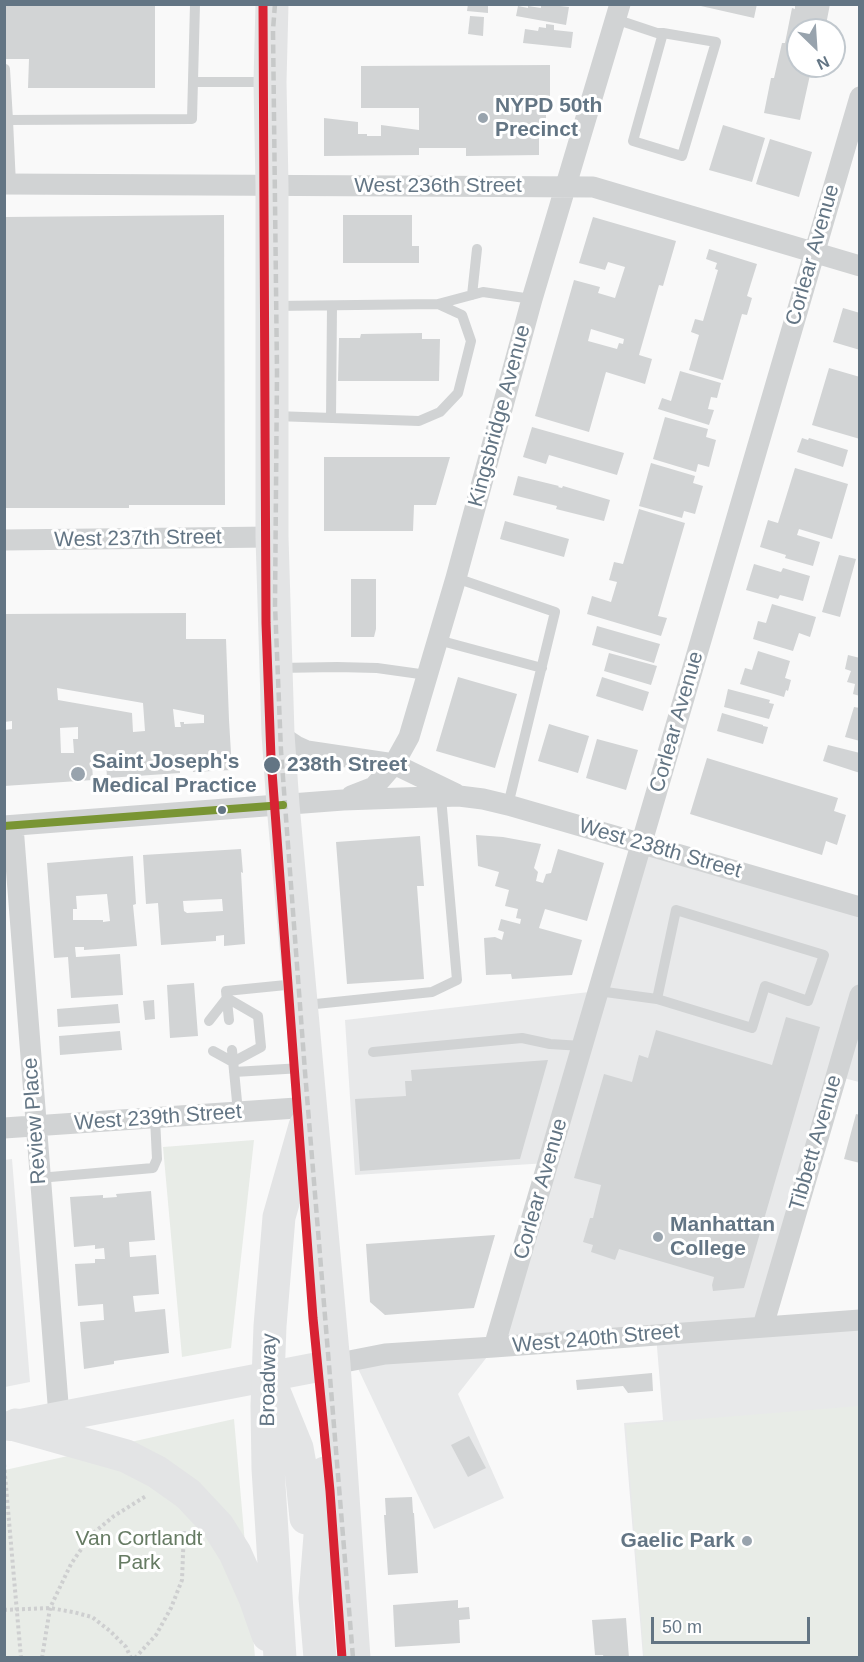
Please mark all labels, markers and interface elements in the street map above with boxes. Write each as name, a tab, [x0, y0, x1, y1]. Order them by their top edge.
north arrow	[786, 18, 846, 78]
text: N	[814, 53, 832, 73]
place label: NYPD 50th Precinct	[495, 93, 602, 143]
marker: NYPD 50th Precinct	[476, 111, 490, 125]
street label: West 236th Street	[354, 173, 522, 199]
street label: Corlear Avenue	[781, 182, 845, 328]
street label: Kingsbridge Avenue	[464, 322, 536, 510]
street label: West 237th Street	[54, 525, 222, 553]
street label: Corlear Avenue	[645, 649, 709, 795]
place label: Saint Joseph's Medical Practice	[92, 749, 257, 799]
place label: 238th Street	[287, 752, 407, 778]
marker: 238th Street	[262, 755, 282, 775]
marker: Saint Joseph's Medical Practice	[69, 765, 87, 783]
unlabelled marker	[216, 804, 228, 816]
street label: West 238th Street	[576, 814, 744, 884]
street label: Review Place	[18, 1057, 52, 1185]
street label: Tibbett Avenue	[785, 1072, 847, 1214]
street label: West 239th Street	[73, 1100, 243, 1136]
street label: Corlear Avenue	[509, 1116, 573, 1262]
place label: Manhattan College	[670, 1212, 775, 1262]
marker: Manhattan College	[651, 1230, 665, 1244]
street label: West 240th Street	[511, 1319, 681, 1359]
street label: Broadway	[256, 1333, 282, 1427]
park label: Van Cortlandt Park	[76, 1526, 202, 1576]
place label: Gaelic Park	[621, 1528, 735, 1554]
marker: Gaelic Park	[740, 1534, 754, 1548]
scale bar	[654, 1605, 813, 1643]
text: 50 m	[662, 1617, 702, 1637]

